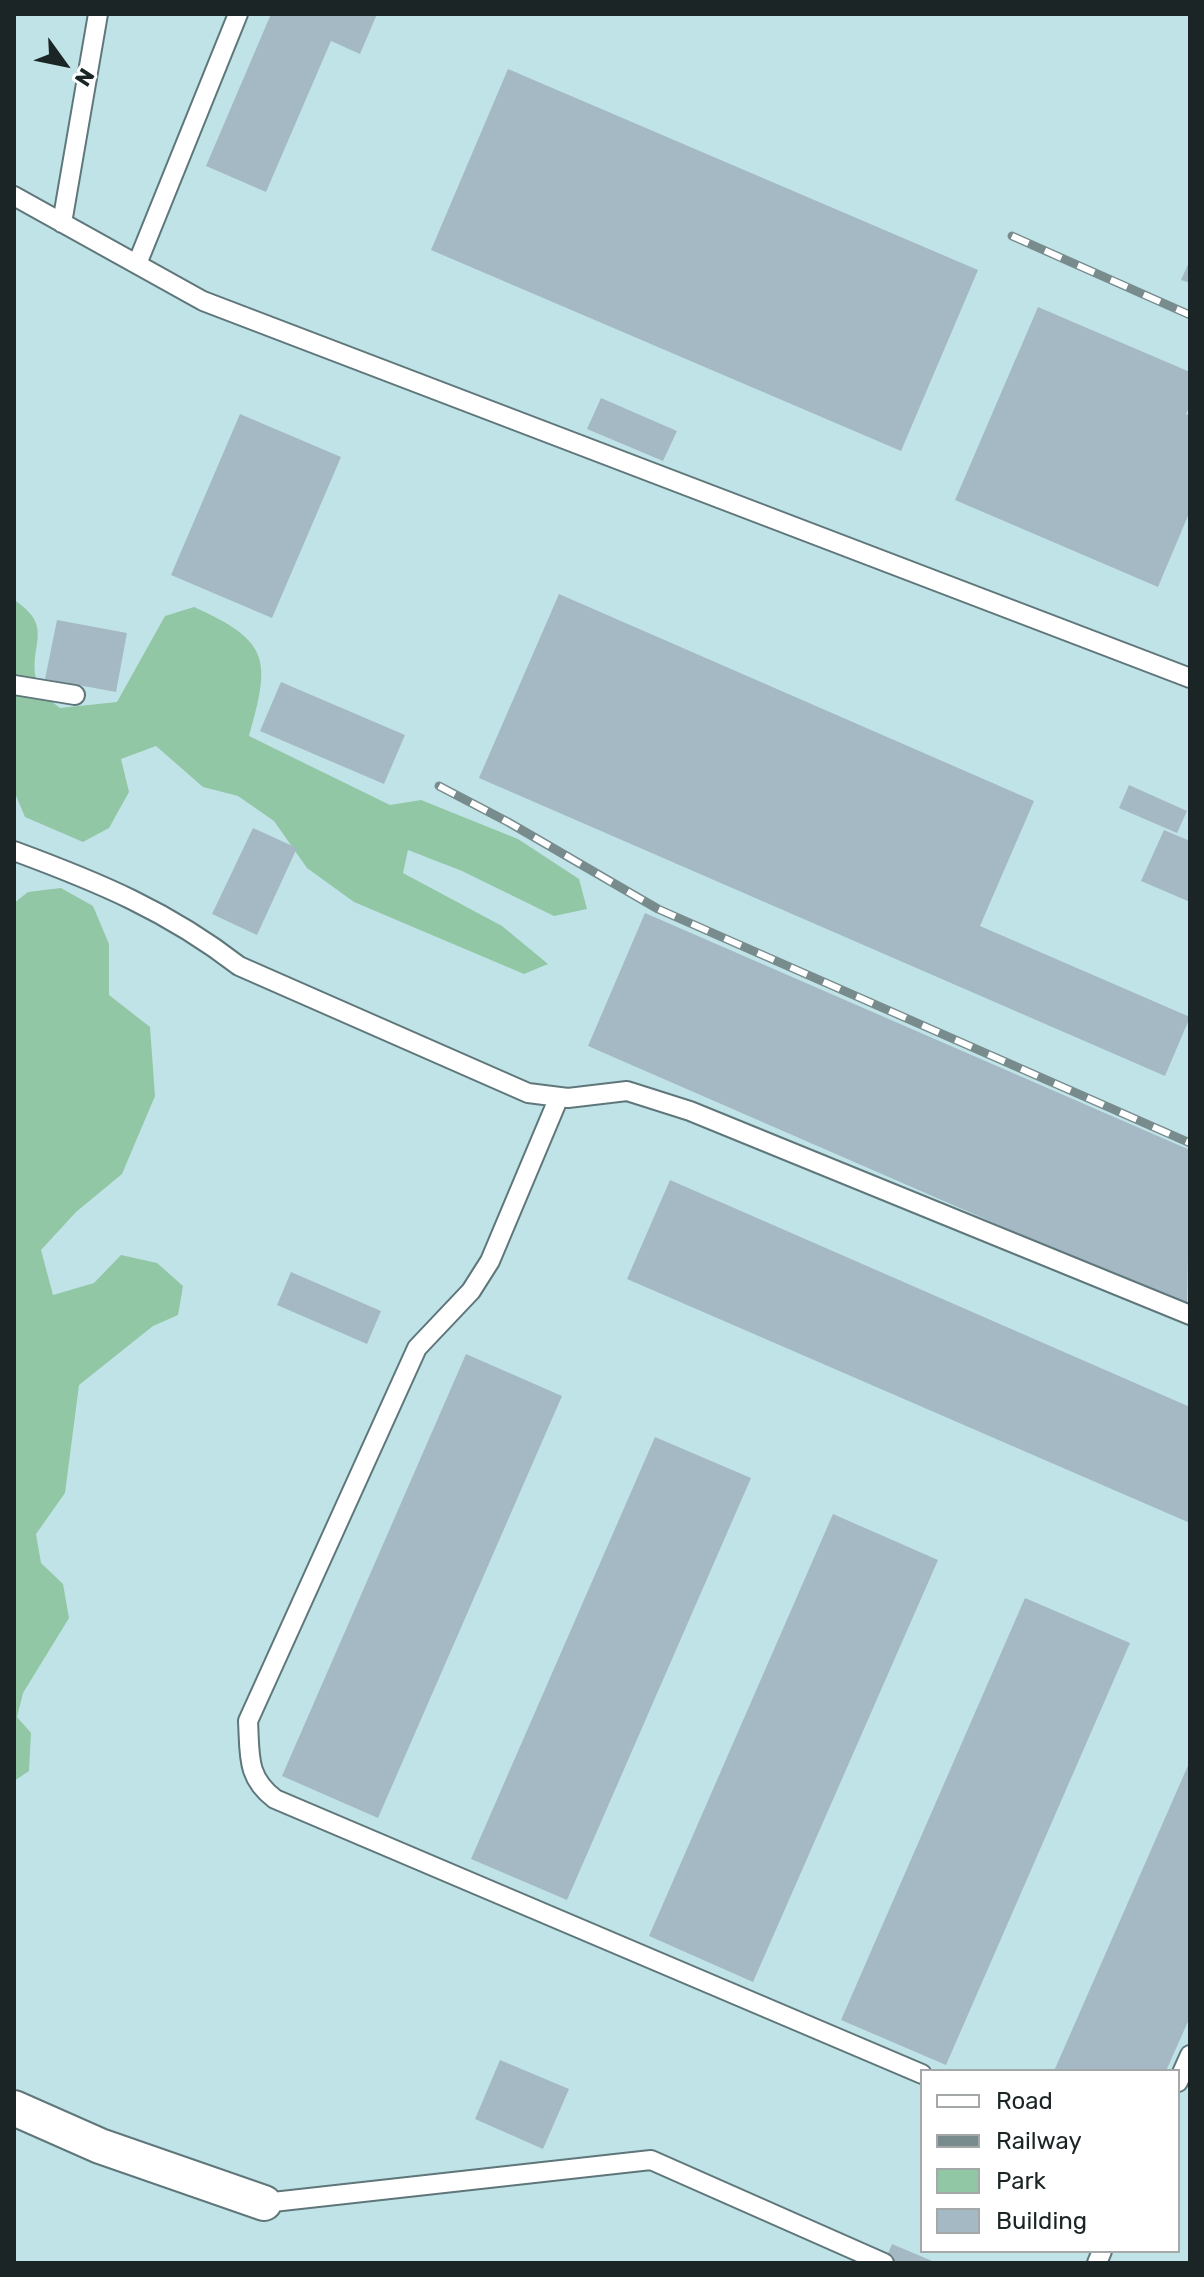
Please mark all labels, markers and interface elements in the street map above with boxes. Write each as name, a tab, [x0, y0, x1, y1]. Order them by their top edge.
north arrow	[24, 24, 104, 104]
text: N	[69, 63, 100, 91]
legend	[920, 2069, 1180, 2253]
text: Road	[996, 2087, 1053, 2115]
text: Railway	[996, 2127, 1082, 2155]
text: Park	[996, 2167, 1046, 2195]
text: Building	[996, 2207, 1087, 2235]

